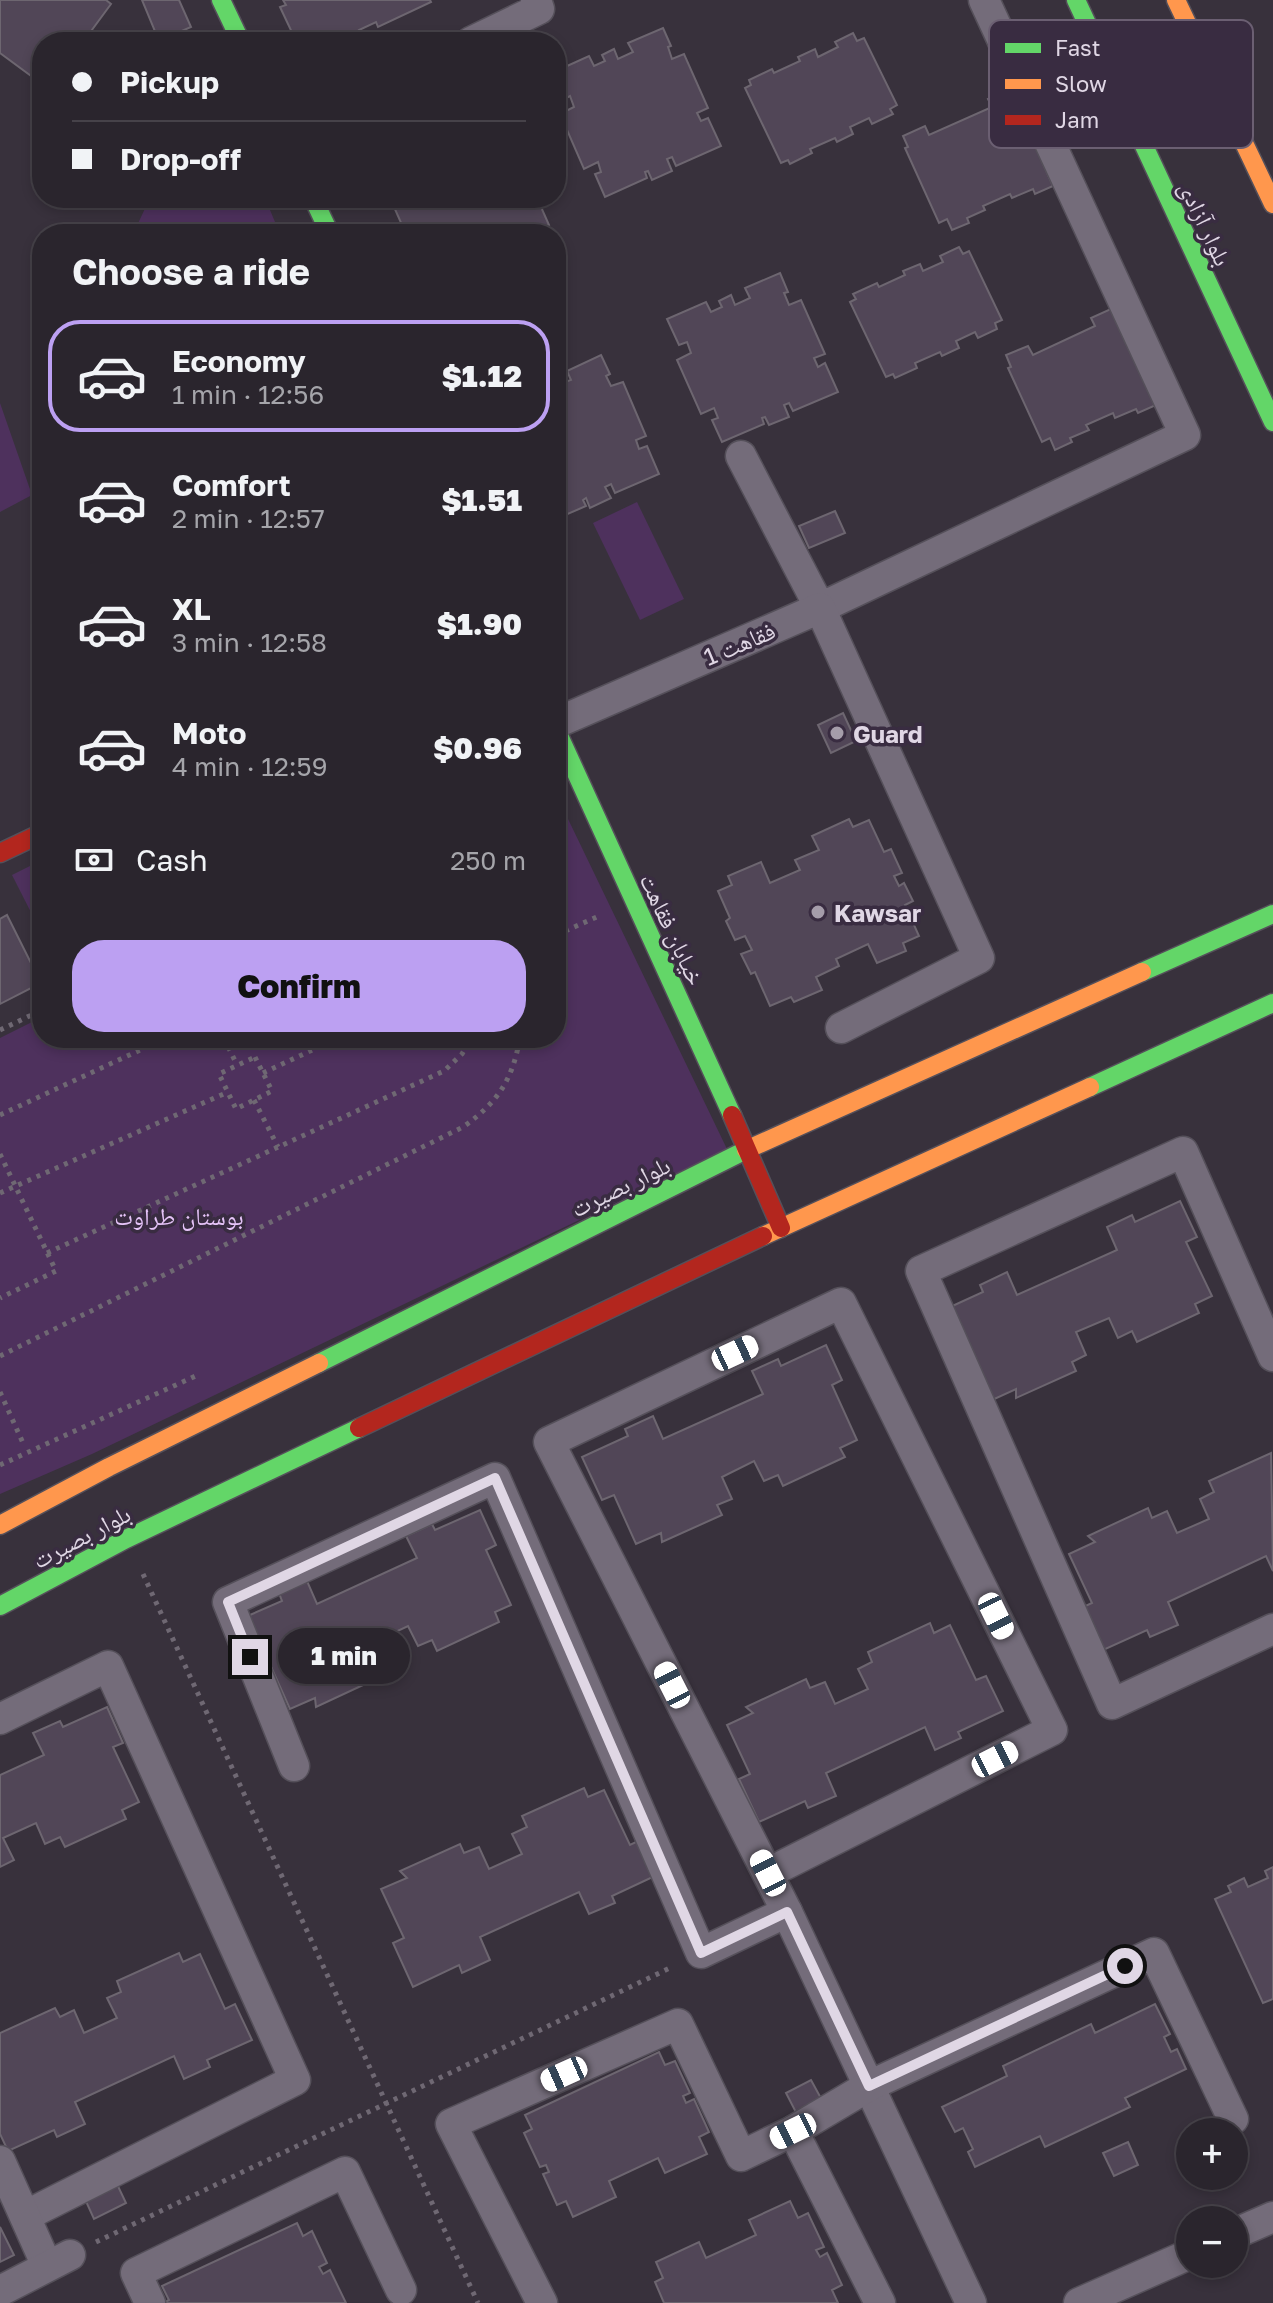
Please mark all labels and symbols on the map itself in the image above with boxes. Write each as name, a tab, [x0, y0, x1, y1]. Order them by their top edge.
legend	[989, 20, 1253, 148]
text: Fast	[1055, 34, 1101, 61]
text: Slow	[1055, 70, 1107, 97]
text: Jam	[1055, 106, 1099, 133]
street label: بلوار آزادی	[1173, 176, 1238, 270]
street label: فقاهت 1	[699, 615, 779, 671]
place label: Guard	[853, 719, 923, 748]
marker: Guard	[828, 724, 846, 742]
street label: خیابان فقاهت	[634, 869, 711, 990]
place label: Kawsar	[834, 898, 921, 927]
marker: Kawsar	[809, 903, 827, 921]
street label: بلوار بصیرت	[566, 1150, 675, 1223]
park label: بوستان طراوت	[114, 1201, 244, 1231]
car	[708, 1332, 762, 1374]
street label: بلوار بصیرت	[27, 1498, 135, 1575]
car	[975, 1589, 1017, 1643]
callout: 1 min	[278, 1629, 410, 1685]
route end	[232, 1639, 268, 1675]
car	[650, 1658, 694, 1712]
car	[968, 1737, 1022, 1781]
car	[746, 1846, 790, 1900]
route start	[1107, 1948, 1143, 1984]
car	[537, 2053, 591, 2095]
car	[766, 2110, 820, 2152]

